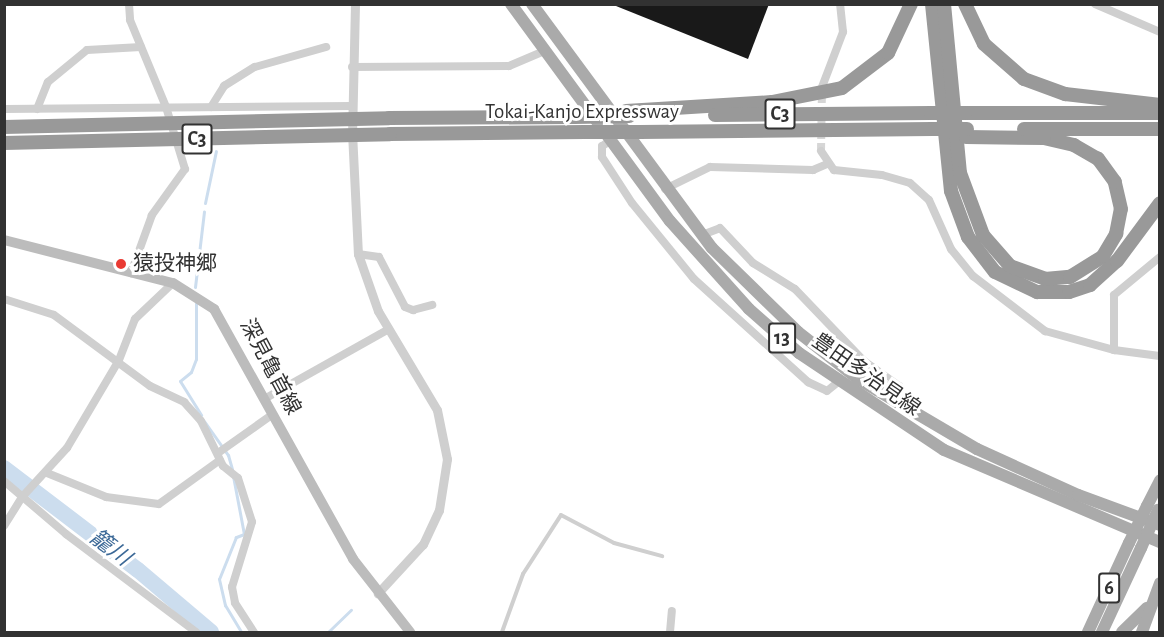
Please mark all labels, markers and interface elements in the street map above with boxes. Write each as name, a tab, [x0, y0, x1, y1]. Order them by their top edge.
road number: C3	[764, 97, 796, 131]
street label: Tokai-Kanjo Expressway	[485, 99, 679, 125]
road number: C3	[180, 122, 214, 156]
place label: 猿投神郷	[133, 251, 217, 277]
marker: 猿投神郷	[114, 257, 128, 271]
street label: 深見亀首線	[234, 315, 306, 419]
road number: 13	[767, 321, 797, 355]
street label: 豊田多治見線	[807, 329, 925, 421]
water label: 籠川	[84, 524, 136, 572]
road number: 6	[1097, 571, 1121, 605]

